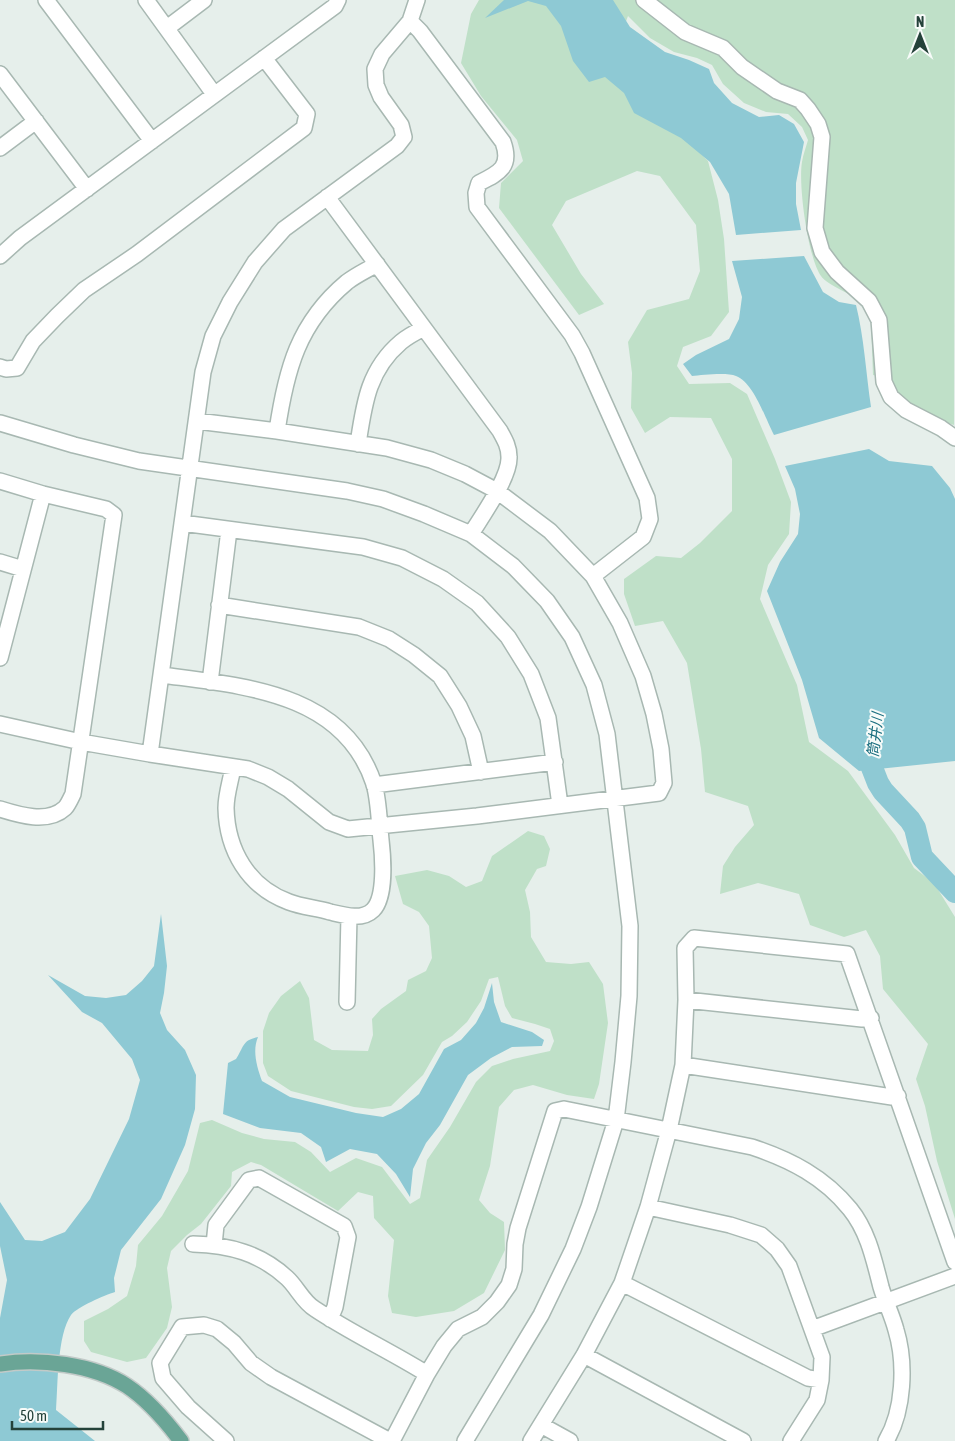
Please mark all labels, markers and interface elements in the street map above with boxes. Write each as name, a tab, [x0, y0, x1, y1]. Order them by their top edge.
north arrow	[895, 10, 945, 60]
text: N	[916, 14, 924, 30]
water label: 筒井川	[864, 710, 886, 758]
scale bar	[12, 1398, 104, 1430]
text: 50 m	[20, 1407, 47, 1424]

